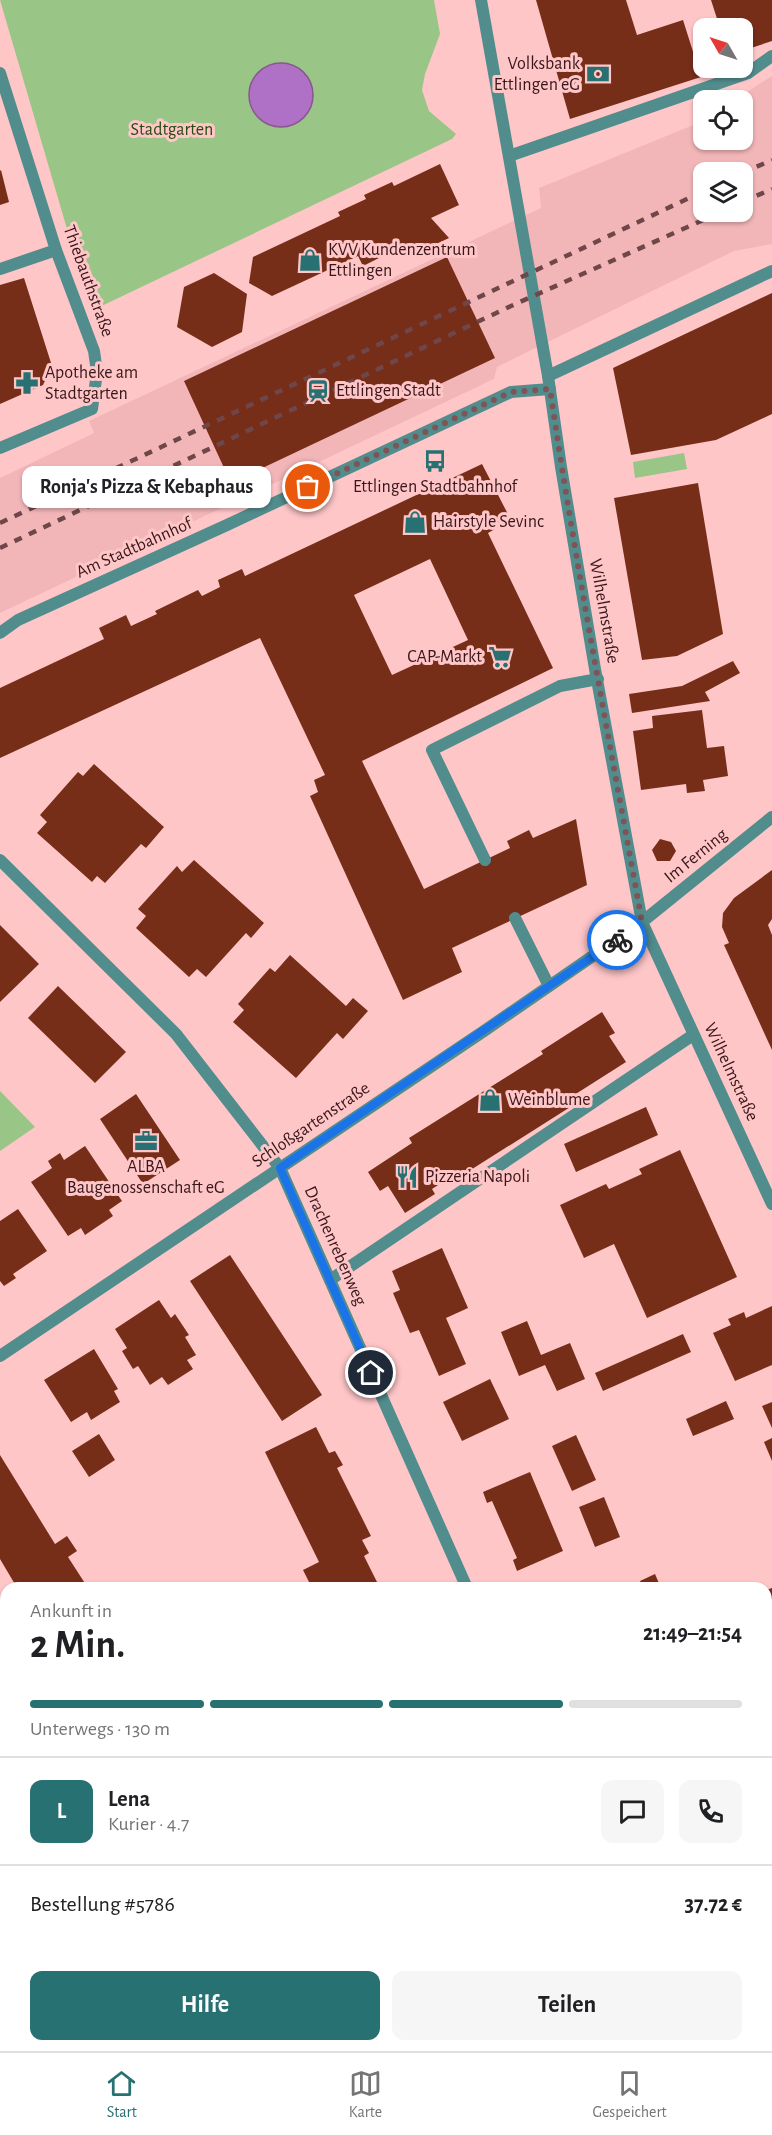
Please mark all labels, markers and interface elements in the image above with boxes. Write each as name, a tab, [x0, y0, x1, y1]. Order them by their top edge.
north arrow	[693, 18, 753, 78]
map controls	[693, 18, 753, 222]
place label: Volksbank Ettlingen eG	[494, 55, 581, 94]
bank icon: Volksbank Ettlingen eG	[585, 61, 611, 87]
button: locate	[693, 90, 753, 150]
park label: Stadtgarten	[131, 121, 213, 139]
button: layers	[693, 162, 753, 222]
street label: Thiebauthstraße	[60, 223, 116, 339]
place label: KVV Kundenzentrum Ettlingen	[328, 241, 476, 280]
shop icon: KVV Kundenzentrum Ettlingen	[297, 247, 323, 273]
place label: Apotheke am Stadtgarten	[45, 364, 138, 403]
pharmacy icon: Apotheke am Stadtgarten	[14, 370, 40, 396]
station icon: Ettlingen Stadt	[305, 378, 331, 404]
place label: Ettlingen Stadt	[336, 382, 441, 400]
bus stop icon: Ettlingen Stadtbahnhof	[422, 448, 448, 474]
pin	[282, 461, 333, 512]
callout: Ronja's Pizza & Kebaphaus	[23, 466, 272, 508]
icon: bag	[291, 470, 324, 503]
text: Ronja's Pizza & Kebaphaus	[40, 477, 253, 497]
place label: Ettlingen Stadtbahnhof	[353, 478, 519, 496]
shop icon: Hairstyle Sevinc	[402, 509, 428, 535]
place label: Hairstyle Sevinc	[433, 513, 544, 531]
street label: Am Stadtbahnhof	[73, 514, 196, 582]
street label: Wilhelmstraße	[586, 557, 622, 665]
supermarket icon: CAP-Markt	[487, 644, 513, 670]
place label: CAP-Markt	[407, 648, 482, 666]
street label: Im Ferning	[661, 825, 731, 887]
courier	[587, 910, 647, 970]
icon: bike	[601, 924, 634, 957]
street label: Wilhelmstraße	[700, 1020, 762, 1124]
street label: Schloßgartenstraße	[249, 1079, 373, 1171]
shop icon: Weinblume	[477, 1087, 503, 1113]
place label: Weinblume	[508, 1091, 591, 1109]
office icon: ALBA Baugenossenschaft eG	[133, 1128, 159, 1154]
place label: ALBA Baugenossenschaft eG	[67, 1158, 225, 1197]
restaurant icon: Pizzeria Napoli	[394, 1164, 420, 1190]
place label: Pizzeria Napoli	[425, 1168, 530, 1186]
street label: Drachenrebenweg	[301, 1184, 369, 1309]
pin	[345, 1347, 396, 1398]
icon: home	[354, 1356, 387, 1389]
text: Ankunft in	[30, 1601, 112, 1621]
text: 21:49–21:54	[643, 1622, 742, 1644]
text: 2 Min.	[30, 1626, 125, 1665]
text: Unterwegs · 130 m	[30, 1719, 170, 1739]
button: chat	[601, 1780, 664, 1843]
button: phone	[679, 1780, 742, 1843]
text: Lena	[108, 1788, 150, 1810]
text: L	[57, 1800, 66, 1822]
text: Kurier · 4.7	[108, 1814, 189, 1834]
text: Bestellung #5786	[30, 1893, 175, 1915]
text: 37.72 €	[685, 1893, 742, 1915]
button: Hilfe	[30, 1971, 380, 2040]
button: Teilen	[392, 1971, 742, 2040]
tab: Start	[105, 2067, 138, 2122]
tab: Karte	[349, 2067, 382, 2122]
tab: Gespeichert	[593, 2067, 667, 2122]

